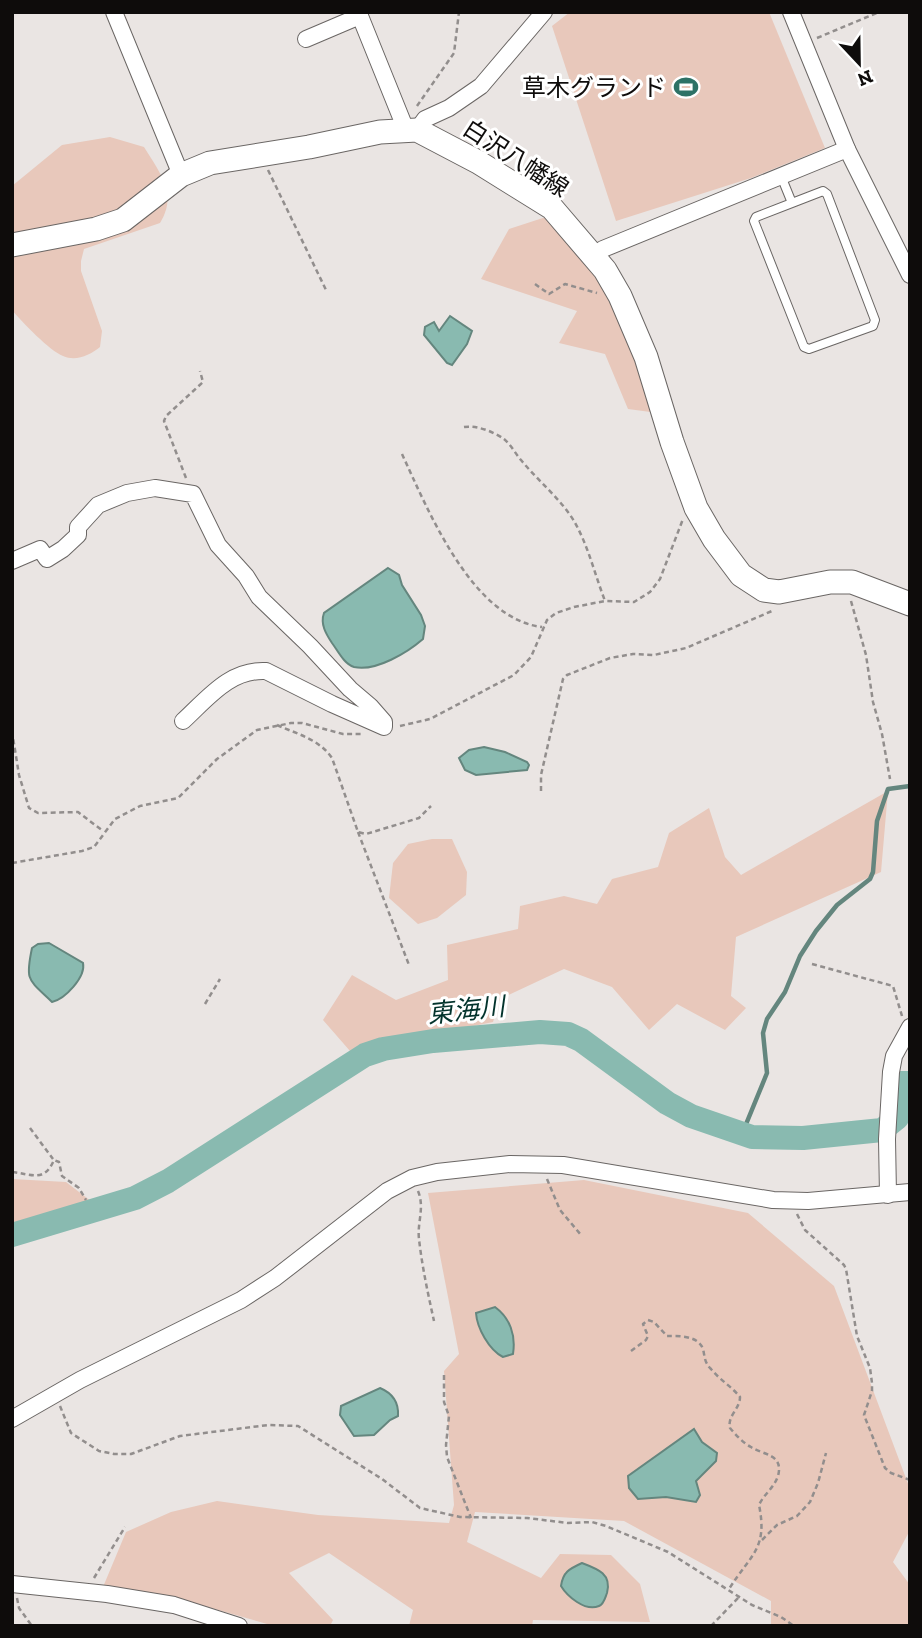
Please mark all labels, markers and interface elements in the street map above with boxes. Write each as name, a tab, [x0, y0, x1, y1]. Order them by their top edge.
north arrow	[824, 28, 894, 98]
text: N	[854, 65, 876, 92]
place label: 草木グランド	[522, 73, 666, 102]
sports icon: 草木グランド	[672, 73, 700, 101]
street label: 白沢八幡線	[458, 113, 574, 203]
water label: 東海川	[426, 990, 509, 1030]

